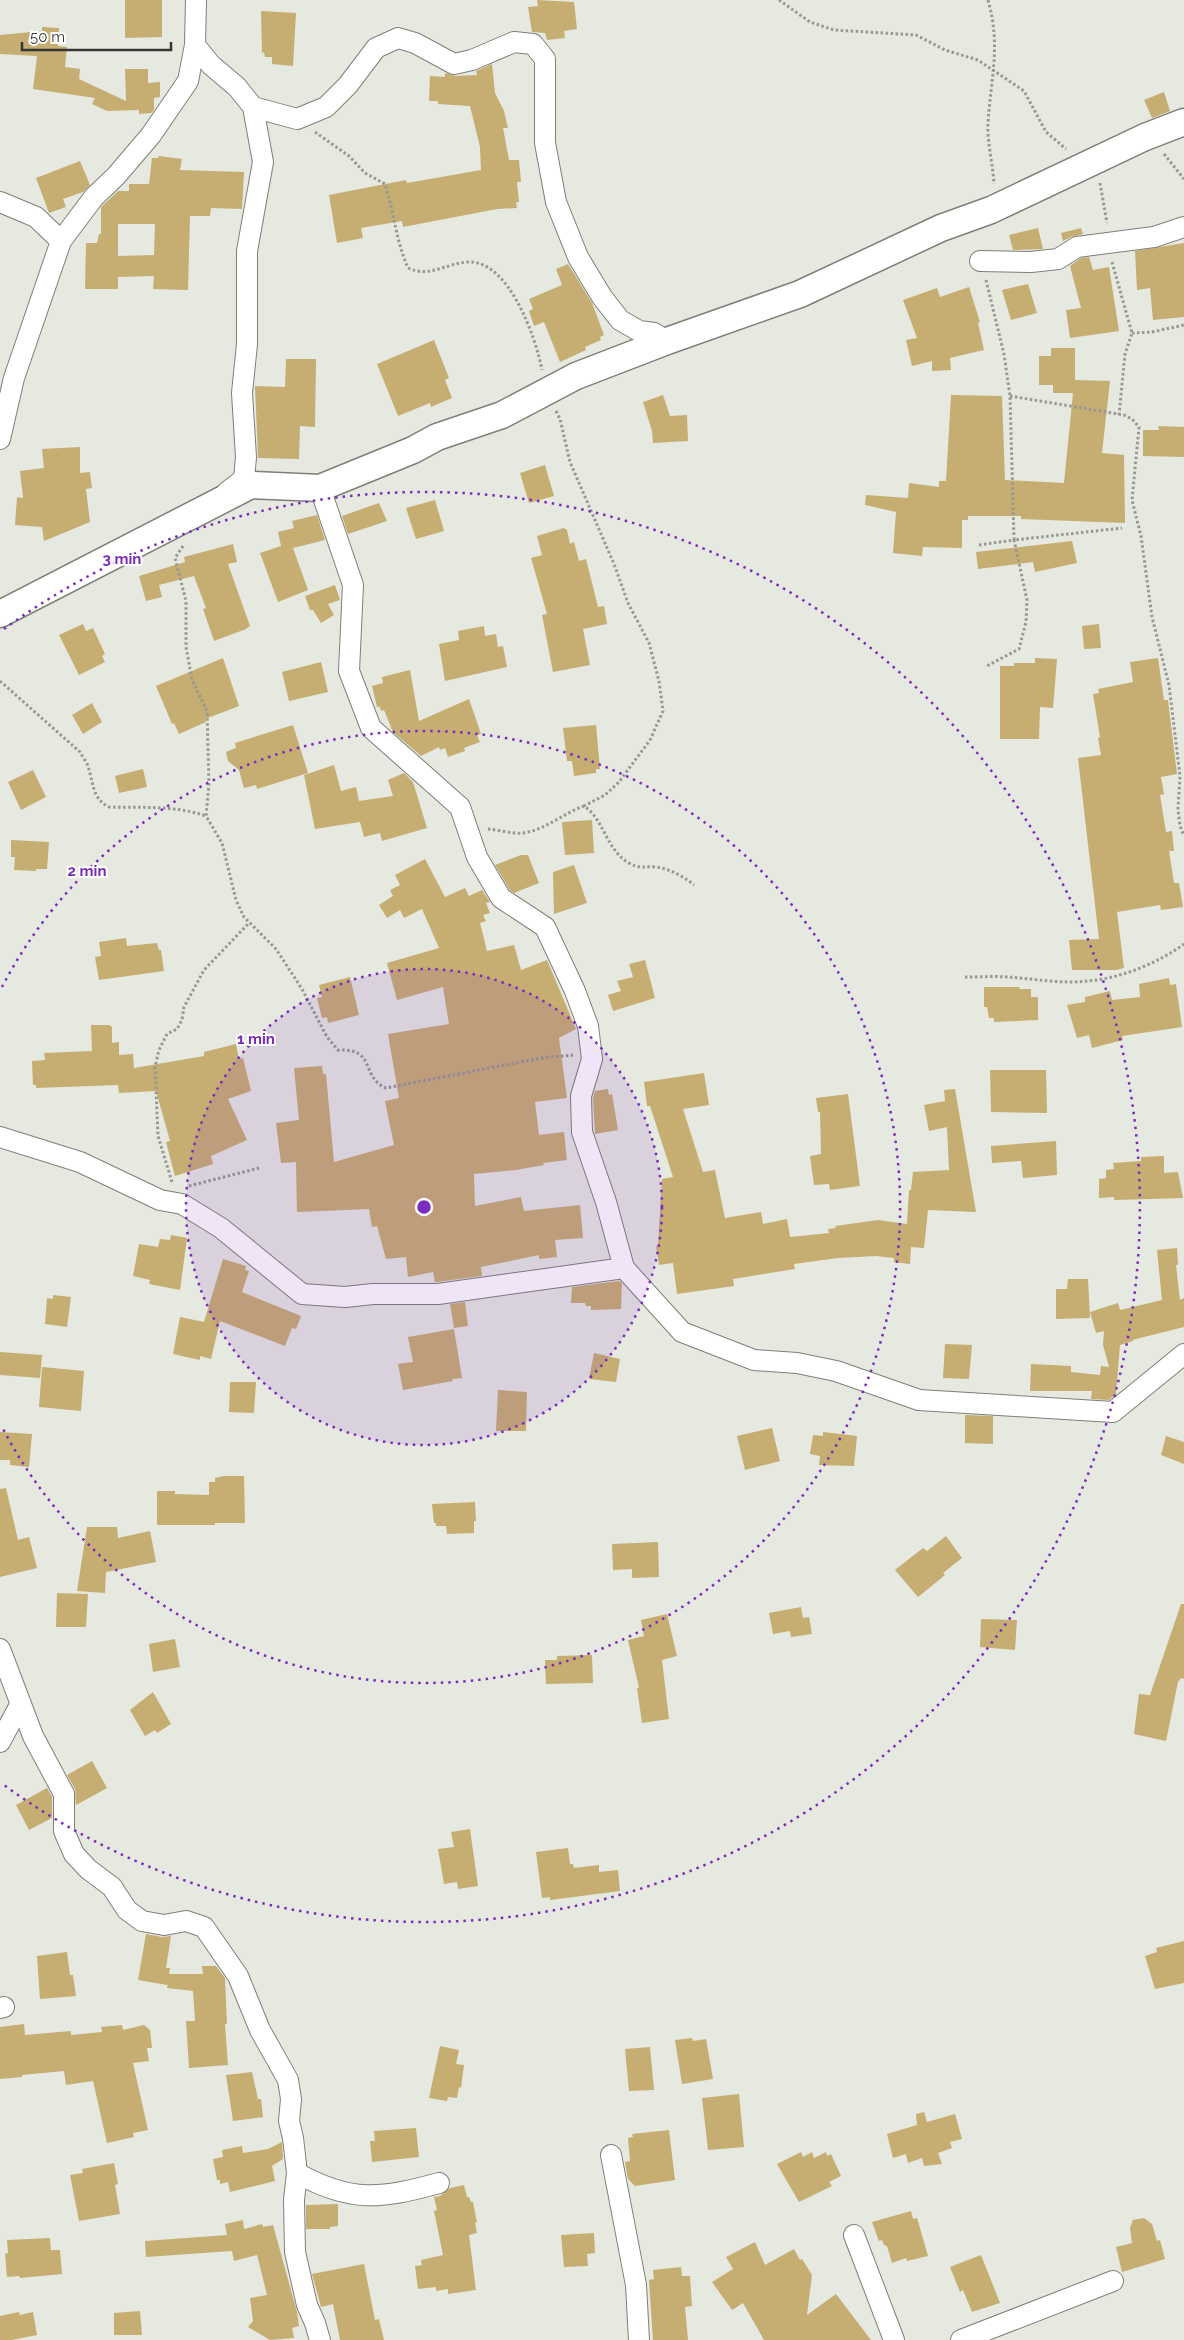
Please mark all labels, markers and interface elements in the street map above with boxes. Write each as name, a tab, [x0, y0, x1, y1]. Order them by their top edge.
scale bar	[22, 20, 171, 52]
text: 50 m	[30, 28, 65, 46]
text: 3 min	[103, 550, 141, 568]
text: 2 min	[68, 862, 106, 880]
text: 1 min	[237, 1030, 275, 1048]
centre of rings	[415, 1198, 433, 1216]

